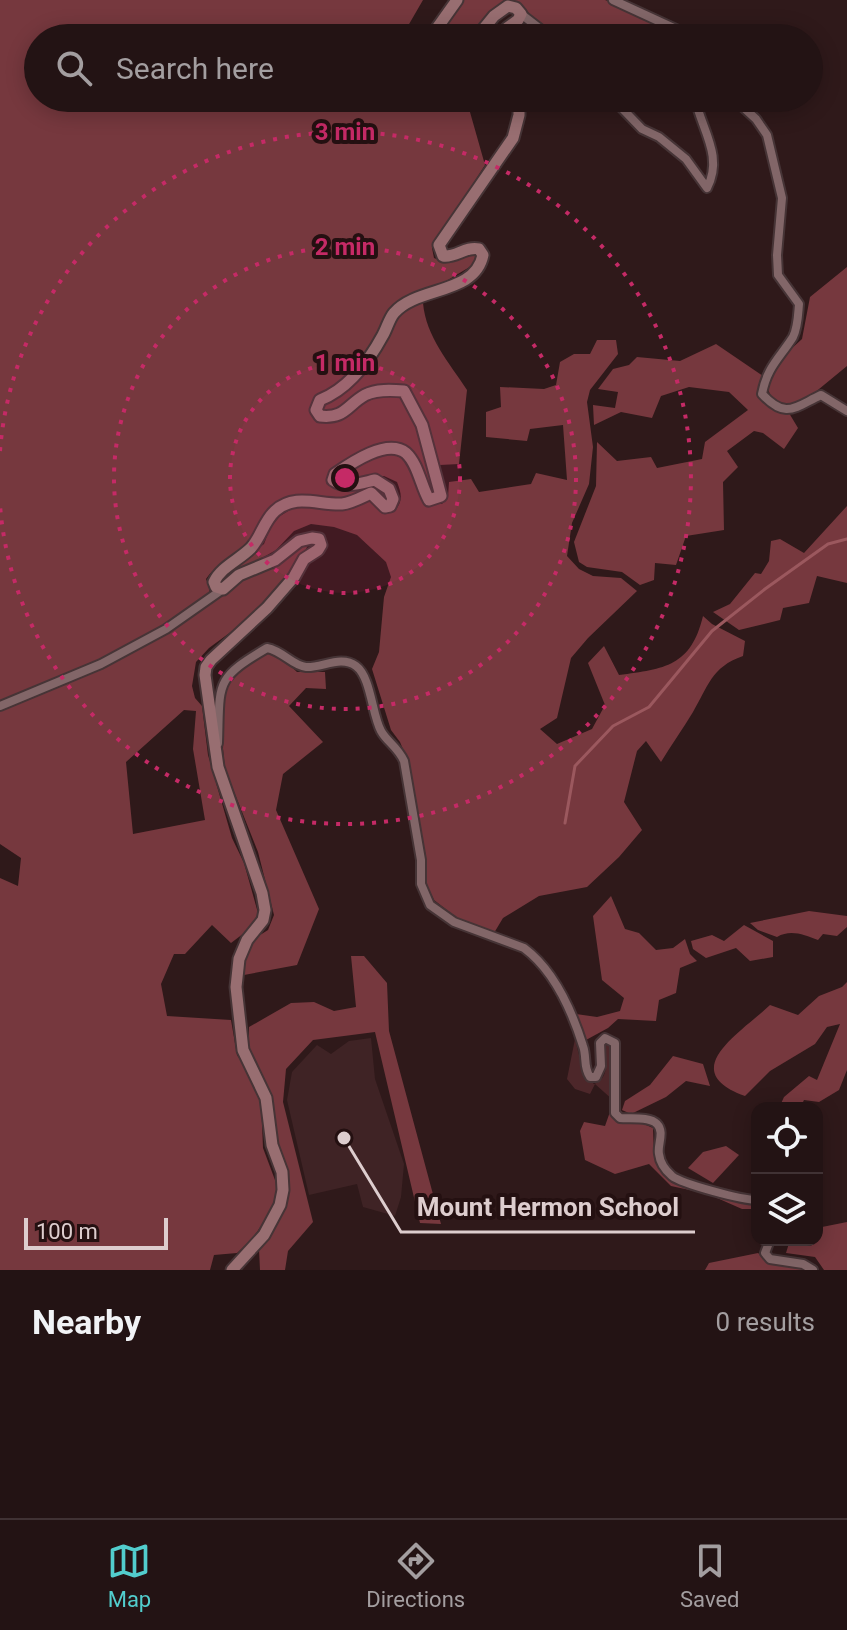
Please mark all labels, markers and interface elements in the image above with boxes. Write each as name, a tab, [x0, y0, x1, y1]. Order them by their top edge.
search box	[24, 24, 823, 112]
icon: search	[52, 46, 96, 90]
text: Search here	[116, 51, 274, 86]
text: 3 min	[315, 118, 375, 146]
text: 2 min	[315, 233, 375, 261]
text: 1 min	[315, 349, 375, 377]
centre of rings	[331, 464, 359, 492]
map controls	[751, 1102, 823, 1246]
button: locate	[751, 1102, 823, 1174]
button: layers	[751, 1174, 823, 1246]
callout: Mount Hermon School	[401, 1182, 695, 1232]
text: Mount Hermon School	[417, 1192, 679, 1222]
scale bar	[24, 1214, 168, 1250]
text: 100 m	[36, 1219, 98, 1244]
text: Nearby	[32, 1302, 141, 1342]
text: 0 results	[716, 1307, 815, 1337]
tab: Map	[107, 1539, 151, 1612]
tab: Directions	[366, 1539, 465, 1612]
tab: Saved	[680, 1539, 740, 1612]

